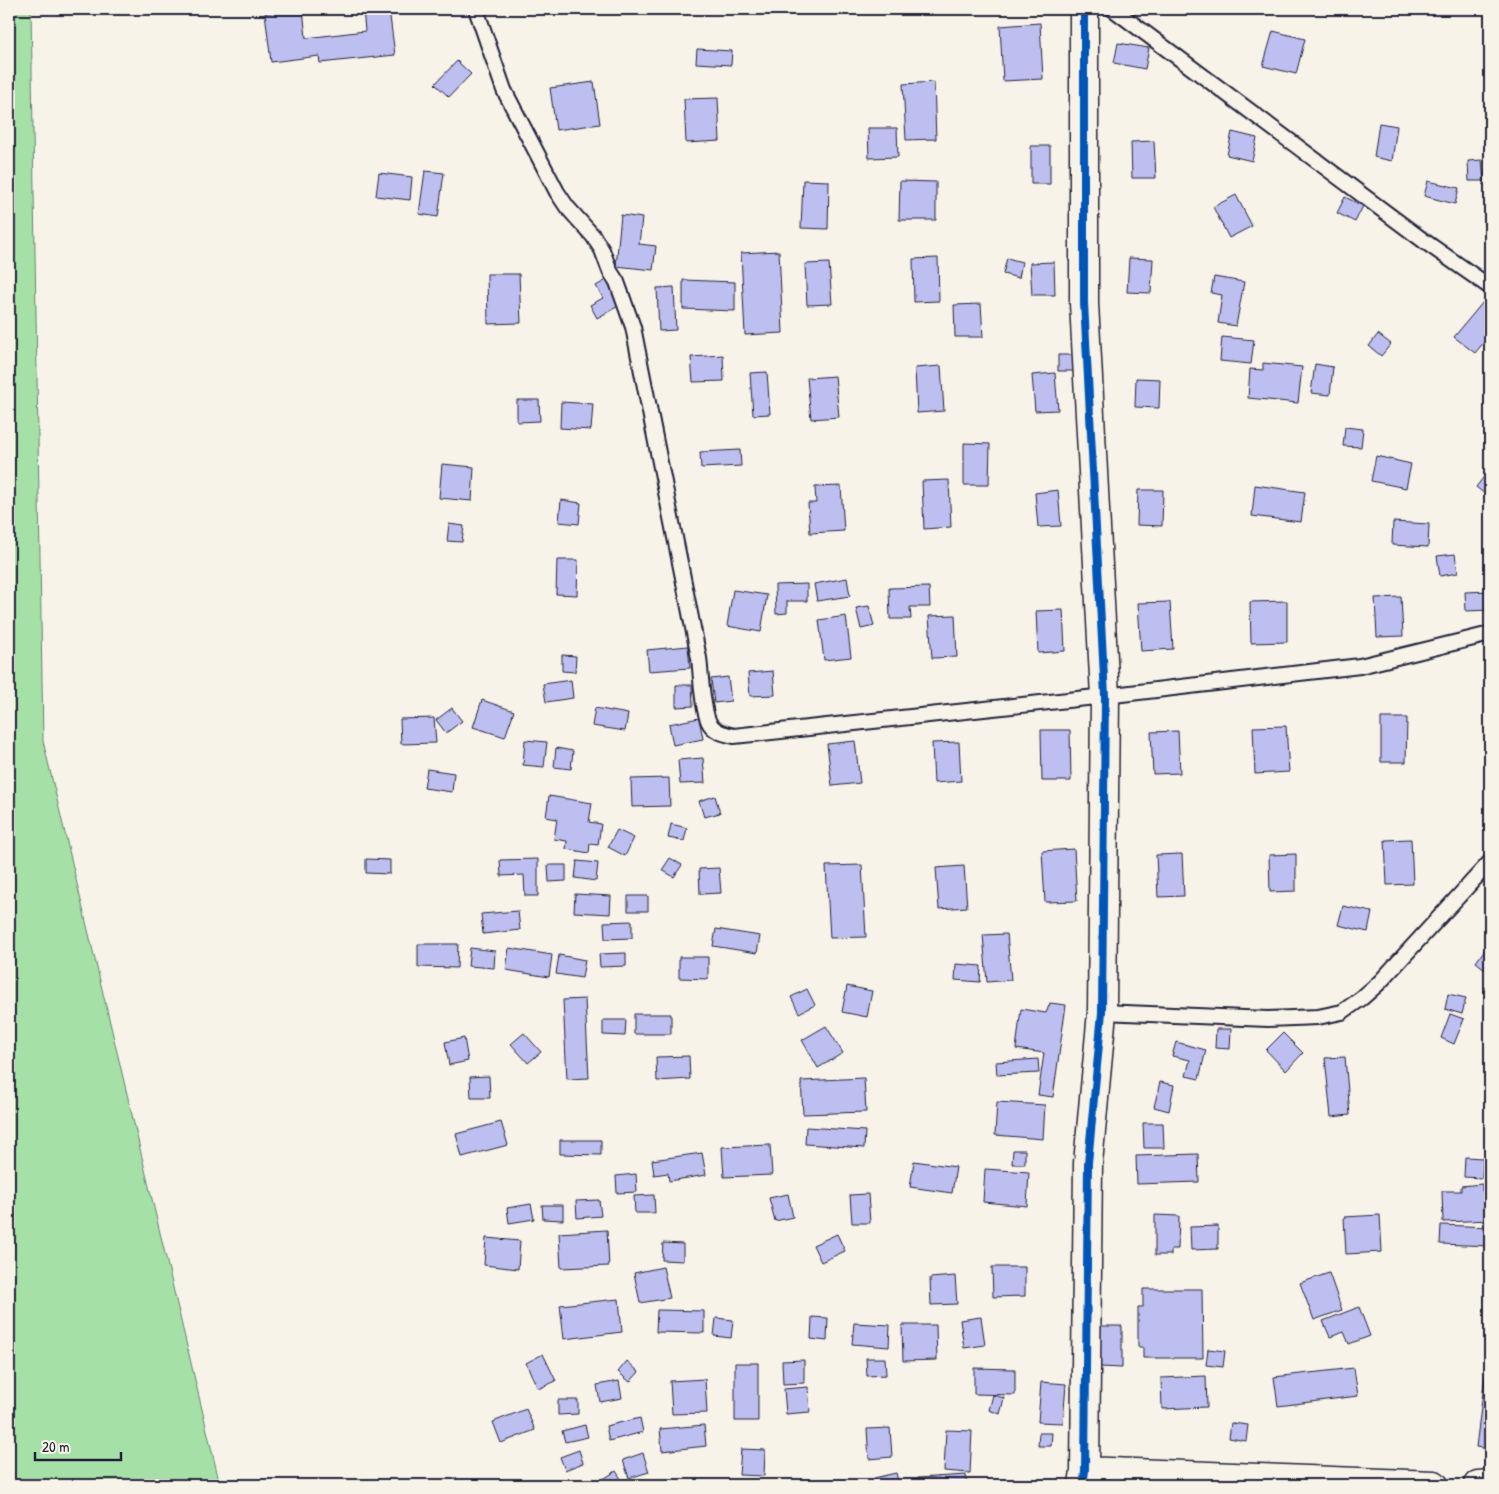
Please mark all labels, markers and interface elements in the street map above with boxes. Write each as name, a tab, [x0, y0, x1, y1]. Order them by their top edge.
scale bar	[35, 1429, 121, 1461]
text: 20 m	[42, 1436, 69, 1457]

